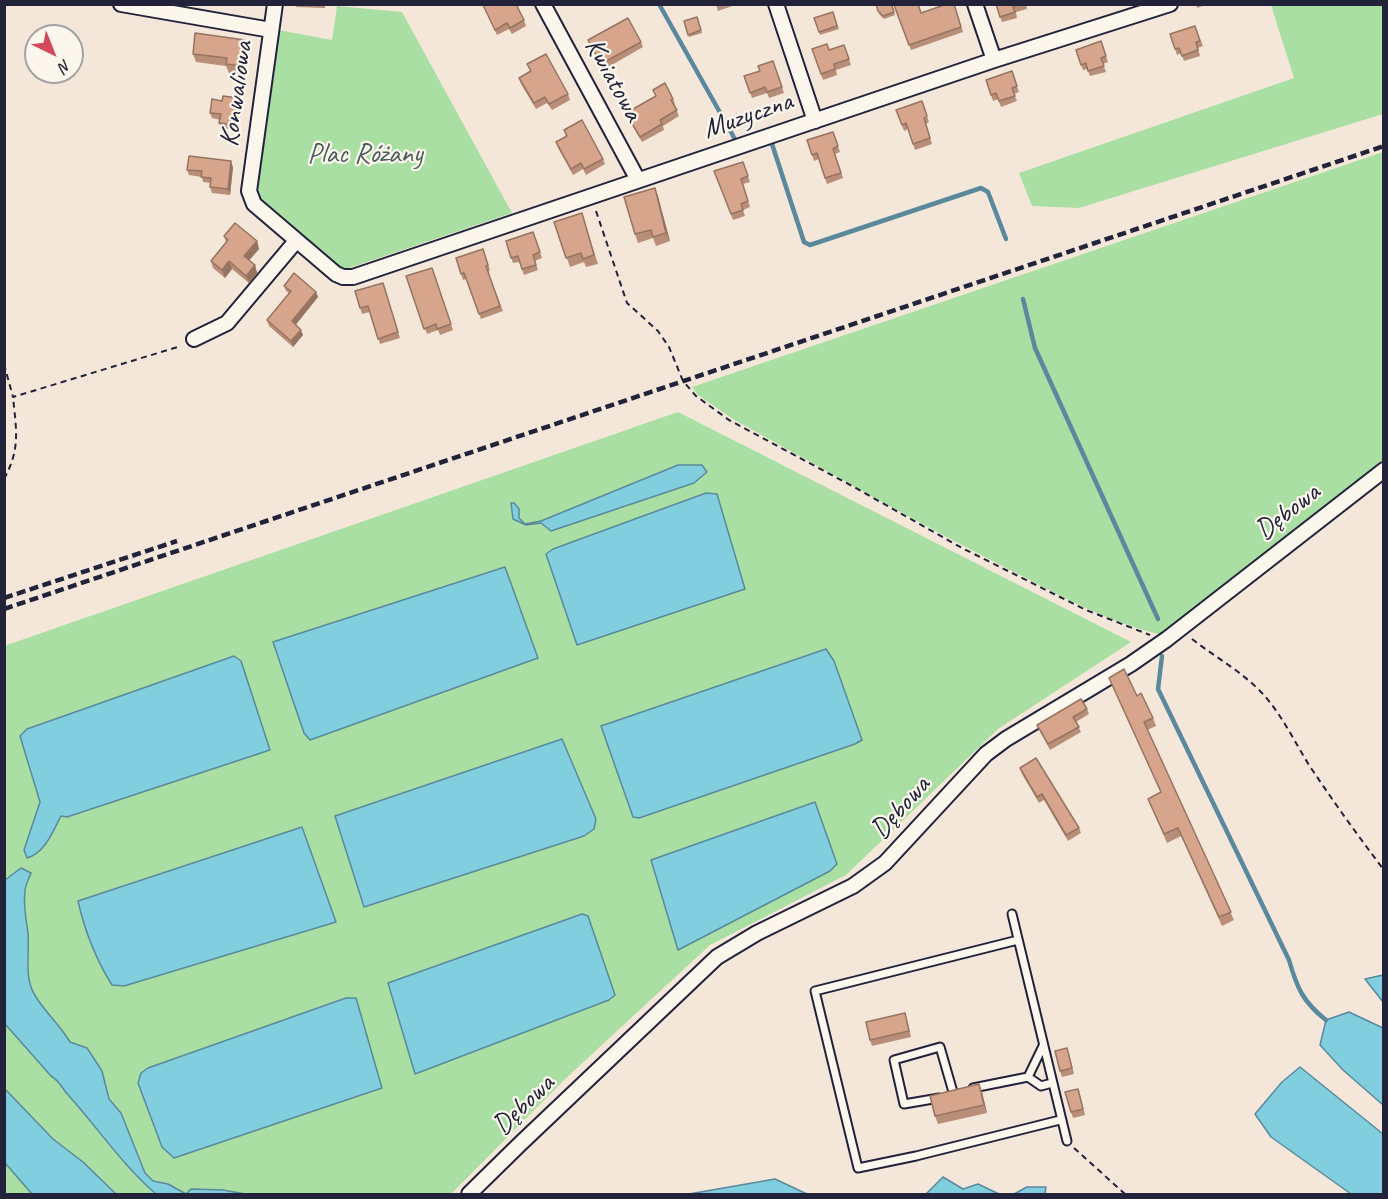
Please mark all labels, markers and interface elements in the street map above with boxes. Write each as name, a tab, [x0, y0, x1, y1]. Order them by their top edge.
north arrow	[24, 24, 84, 84]
street label: Kwiatowa	[577, 33, 649, 127]
street label: Konwaliowa	[213, 39, 261, 149]
text: N	[54, 55, 75, 76]
street label: Muzyczna	[699, 85, 797, 147]
park label: Plac Różany	[308, 138, 422, 172]
street label: Dębowa	[1249, 476, 1327, 548]
street label: Dębowa	[864, 770, 938, 846]
street label: Dębowa	[486, 1068, 562, 1142]

